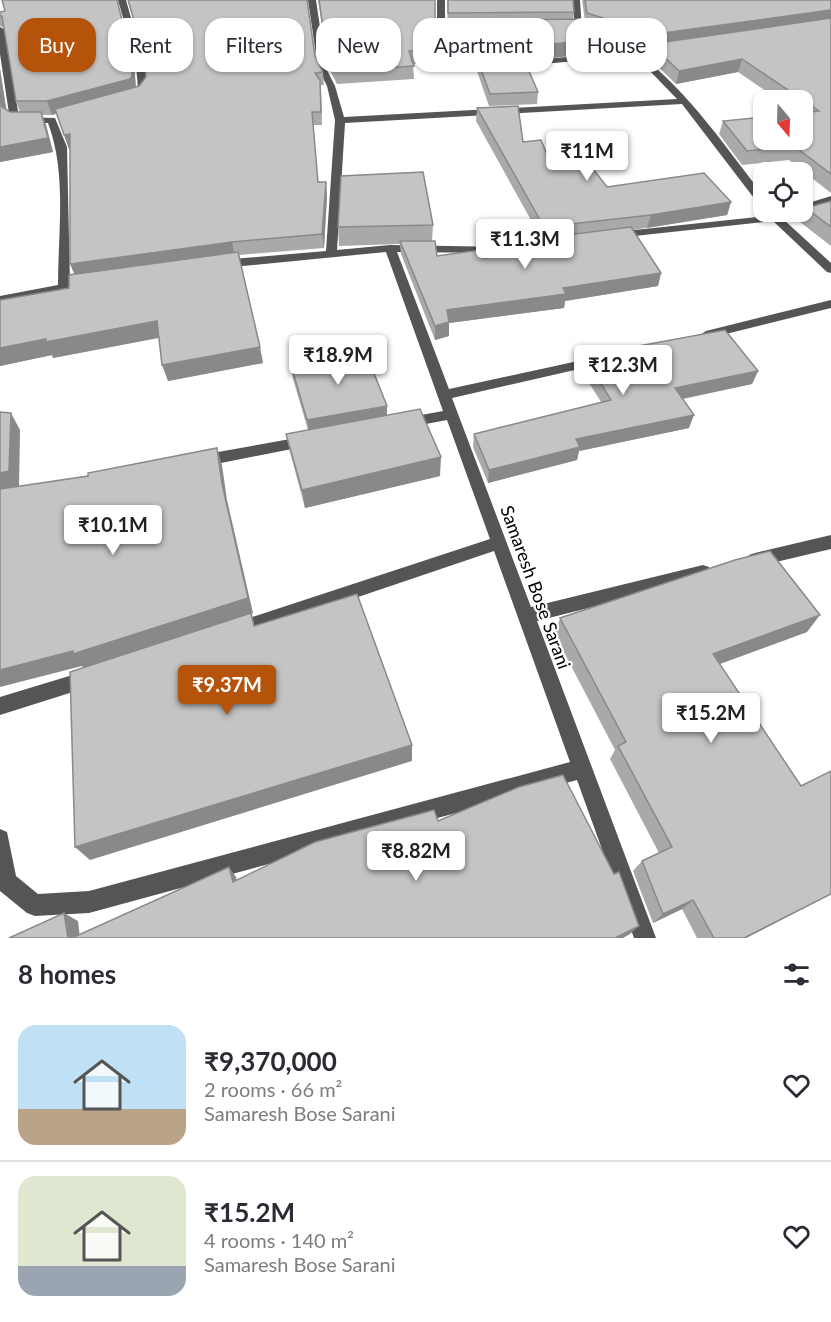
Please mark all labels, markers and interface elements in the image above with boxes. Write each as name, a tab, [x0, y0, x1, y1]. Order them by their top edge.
chip: Buy	[18, 18, 96, 72]
chip: Rent	[108, 18, 193, 72]
chip: Filters	[205, 18, 304, 72]
chip: New	[316, 18, 401, 72]
chip: Apartment	[413, 18, 554, 72]
chip: House	[566, 18, 667, 72]
north arrow	[753, 90, 813, 150]
map controls	[753, 90, 813, 222]
pin: ₹11M	[551, 131, 623, 182]
text: ₹11M	[560, 138, 614, 162]
button: locate	[753, 162, 813, 222]
pin: ₹11.3M	[476, 219, 574, 270]
text: ₹11.3M	[490, 226, 560, 250]
pin: ₹18.9M	[289, 335, 387, 386]
text: ₹18.9M	[303, 342, 373, 366]
pin: ₹12.3M	[574, 345, 672, 396]
text: ₹12.3M	[588, 352, 658, 376]
street label: Samaresh Bose Sarani	[496, 502, 576, 672]
pin: ₹10.1M	[64, 505, 162, 556]
text: ₹10.1M	[78, 512, 148, 536]
pin: ₹9.37M	[178, 665, 276, 716]
text: ₹9.37M	[192, 672, 262, 696]
pin: ₹15.2M	[662, 693, 760, 744]
text: ₹15.2M	[676, 700, 746, 724]
pin: ₹8.82M	[367, 831, 465, 882]
text: ₹8.82M	[381, 838, 451, 862]
text: 8 homes	[18, 958, 116, 990]
icon: filters	[780, 958, 813, 991]
text: ₹9,370,000	[204, 1045, 337, 1077]
icon: home	[66, 1049, 138, 1121]
icon: heart	[780, 1069, 813, 1102]
text: 2 rooms · 66 m²	[204, 1077, 342, 1101]
text: Samaresh Bose Sarani	[204, 1101, 396, 1125]
text: ₹15.2M	[204, 1196, 295, 1228]
icon: home	[66, 1200, 138, 1272]
icon: heart	[780, 1220, 813, 1253]
text: 4 rooms · 140 m²	[204, 1228, 354, 1252]
text: Samaresh Bose Sarani	[204, 1252, 396, 1276]

